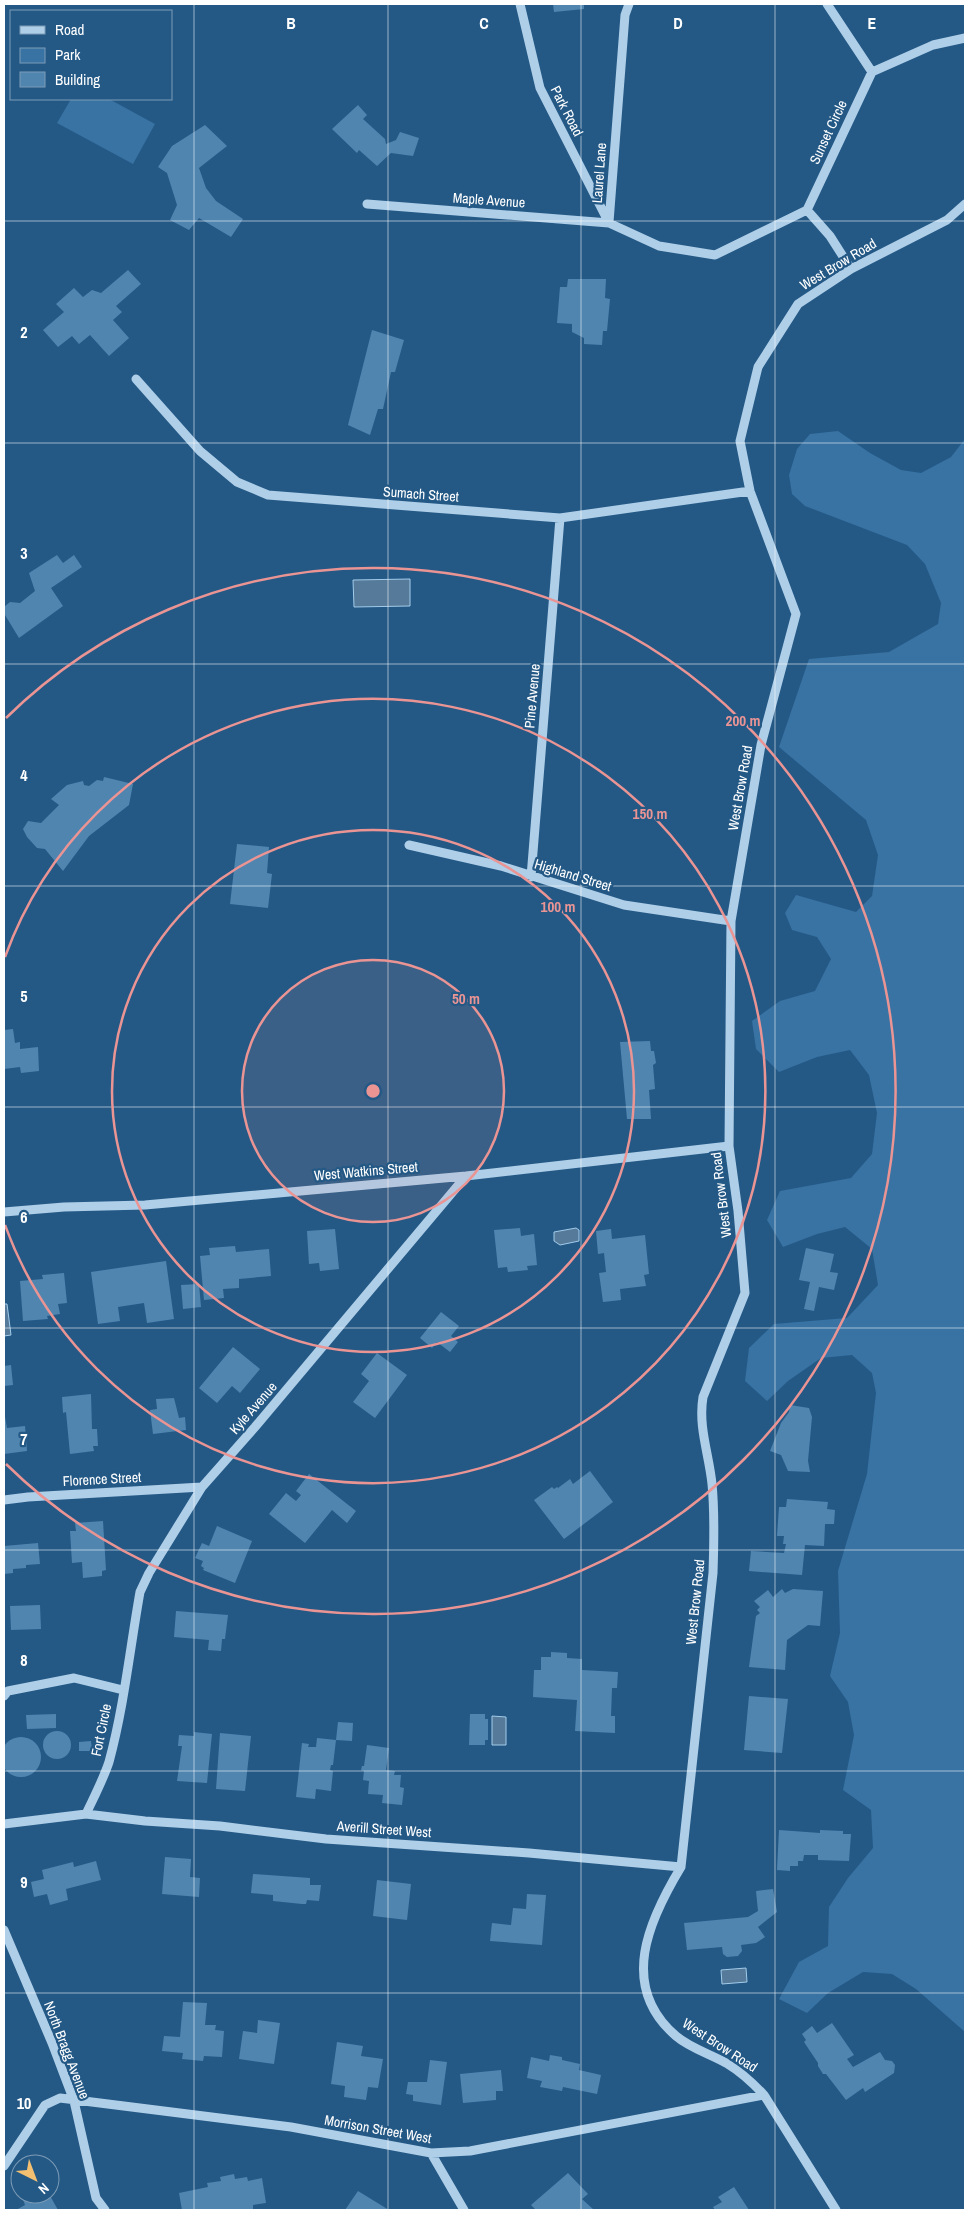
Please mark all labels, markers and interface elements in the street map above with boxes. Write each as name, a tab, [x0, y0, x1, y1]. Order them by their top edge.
legend	[10, 10, 172, 100]
text: B	[286, 12, 296, 34]
text: C	[479, 12, 489, 34]
text: D	[673, 12, 683, 34]
text: E	[868, 12, 877, 34]
text: Road	[55, 19, 84, 40]
text: Park	[55, 44, 81, 65]
text: Building	[55, 69, 100, 90]
street label: Park Road	[547, 83, 587, 139]
street label: Sunset Circle	[805, 97, 851, 167]
street label: Laurel Lane	[588, 142, 610, 204]
street label: Maple Avenue	[452, 188, 526, 212]
street label: West Brow Road	[797, 234, 879, 294]
text: 2	[20, 321, 28, 343]
street label: Sumach Street	[382, 482, 460, 506]
text: 3	[20, 542, 28, 564]
street label: Pine Avenue	[520, 663, 544, 729]
text: 200 m	[726, 710, 760, 731]
street label: West Brow Road	[724, 744, 756, 832]
text: 4	[20, 764, 28, 786]
text: 150 m	[633, 803, 667, 824]
street label: Highland Street	[532, 855, 614, 895]
text: 100 m	[541, 896, 575, 917]
text: 5	[20, 985, 28, 1007]
text: 50 m	[452, 988, 480, 1009]
centre of rings	[364, 1082, 382, 1100]
street label: West Brow Road	[707, 1151, 735, 1239]
street label: West Watkins Street	[313, 1158, 419, 1184]
text: 6	[20, 1206, 28, 1228]
street label: Kyle Avenue	[225, 1378, 281, 1438]
text: 7	[20, 1428, 28, 1450]
street label: Florence Street	[62, 1468, 142, 1490]
street label: West Brow Road	[682, 1558, 708, 1646]
text: 8	[20, 1649, 28, 1671]
street label: Fort Circle	[87, 1702, 115, 1758]
street label: Averill Street West	[335, 1817, 432, 1841]
text: 9	[20, 1871, 28, 1893]
street label: North Bragg Avenue	[40, 1999, 94, 2101]
street label: West Brow Road	[679, 2014, 761, 2076]
text: 10	[17, 2092, 31, 2114]
street label: Morrison Street West	[323, 2111, 433, 2147]
north arrow	[10, 2154, 60, 2204]
text: N	[35, 2179, 53, 2198]

